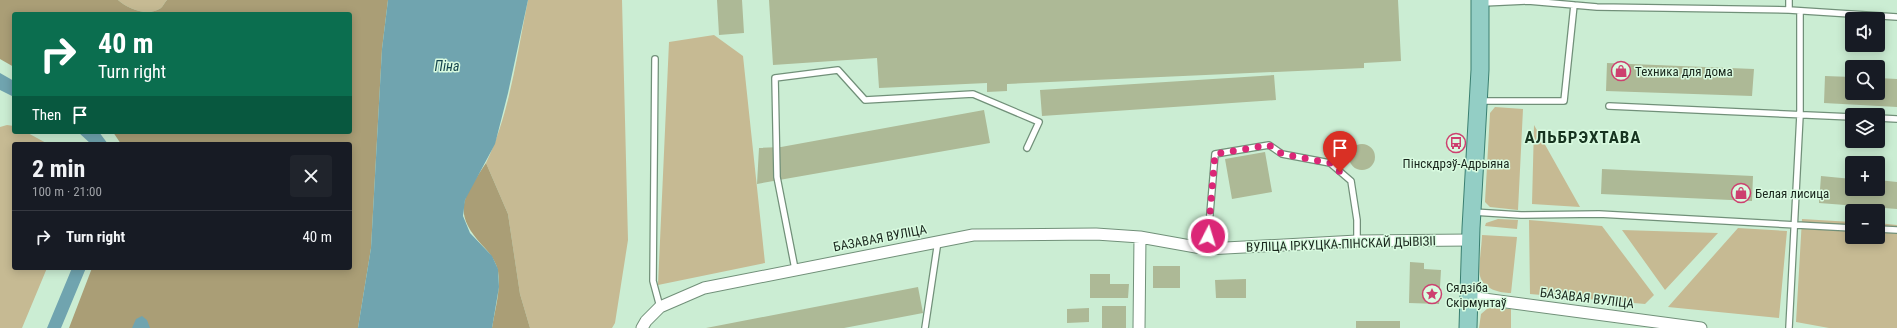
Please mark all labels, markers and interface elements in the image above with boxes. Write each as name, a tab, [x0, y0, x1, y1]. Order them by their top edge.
map controls	[1845, 12, 1885, 244]
button: sound	[1845, 12, 1885, 52]
text: 40 m	[98, 27, 154, 60]
icon: right	[32, 28, 84, 80]
water label: Піна	[435, 58, 459, 74]
shop icon: Техника для дома	[1610, 60, 1632, 82]
button: search	[1845, 60, 1885, 100]
text: Turn right	[98, 61, 166, 82]
place label: Техника для дома	[1635, 64, 1733, 79]
icon: arrive	[69, 104, 91, 126]
text: Then	[32, 106, 61, 124]
button: layers	[1845, 108, 1885, 148]
district label: АЛЬБРЭХТАВА	[1524, 127, 1642, 147]
pin	[1323, 131, 1357, 172]
bus stop icon: Пінскдрэў-Адрыяна	[1445, 132, 1467, 154]
icon: arrive	[1329, 137, 1351, 159]
text: 2 min	[32, 155, 85, 183]
button: close	[290, 155, 332, 197]
place label: Пінскдрэў-Адрыяна	[1403, 156, 1509, 171]
button: +	[1845, 156, 1885, 196]
shop icon: Белая лисица	[1730, 182, 1752, 204]
text: 100 m · 21:00	[32, 184, 102, 199]
place label: Белая лисица	[1755, 186, 1829, 201]
button: −	[1845, 204, 1885, 244]
position arrow	[1187, 215, 1229, 257]
street label: БАЗАВАЯ ВУЛІЦА	[832, 222, 928, 254]
icon: right	[32, 226, 54, 248]
text: Turn right	[66, 228, 125, 246]
text: 40 m	[302, 228, 332, 246]
street label: ВУЛІЦА ІРКУЦКА-ПІНСКАЙ ДЫВІЗІІ	[1246, 233, 1436, 255]
place label: Сядзіба Скірмунтаў	[1446, 280, 1507, 310]
place icon: Сядзіба Скірмунтаў	[1421, 283, 1443, 305]
street label: БАЗАВАЯ ВУЛІЦА	[1539, 285, 1635, 311]

